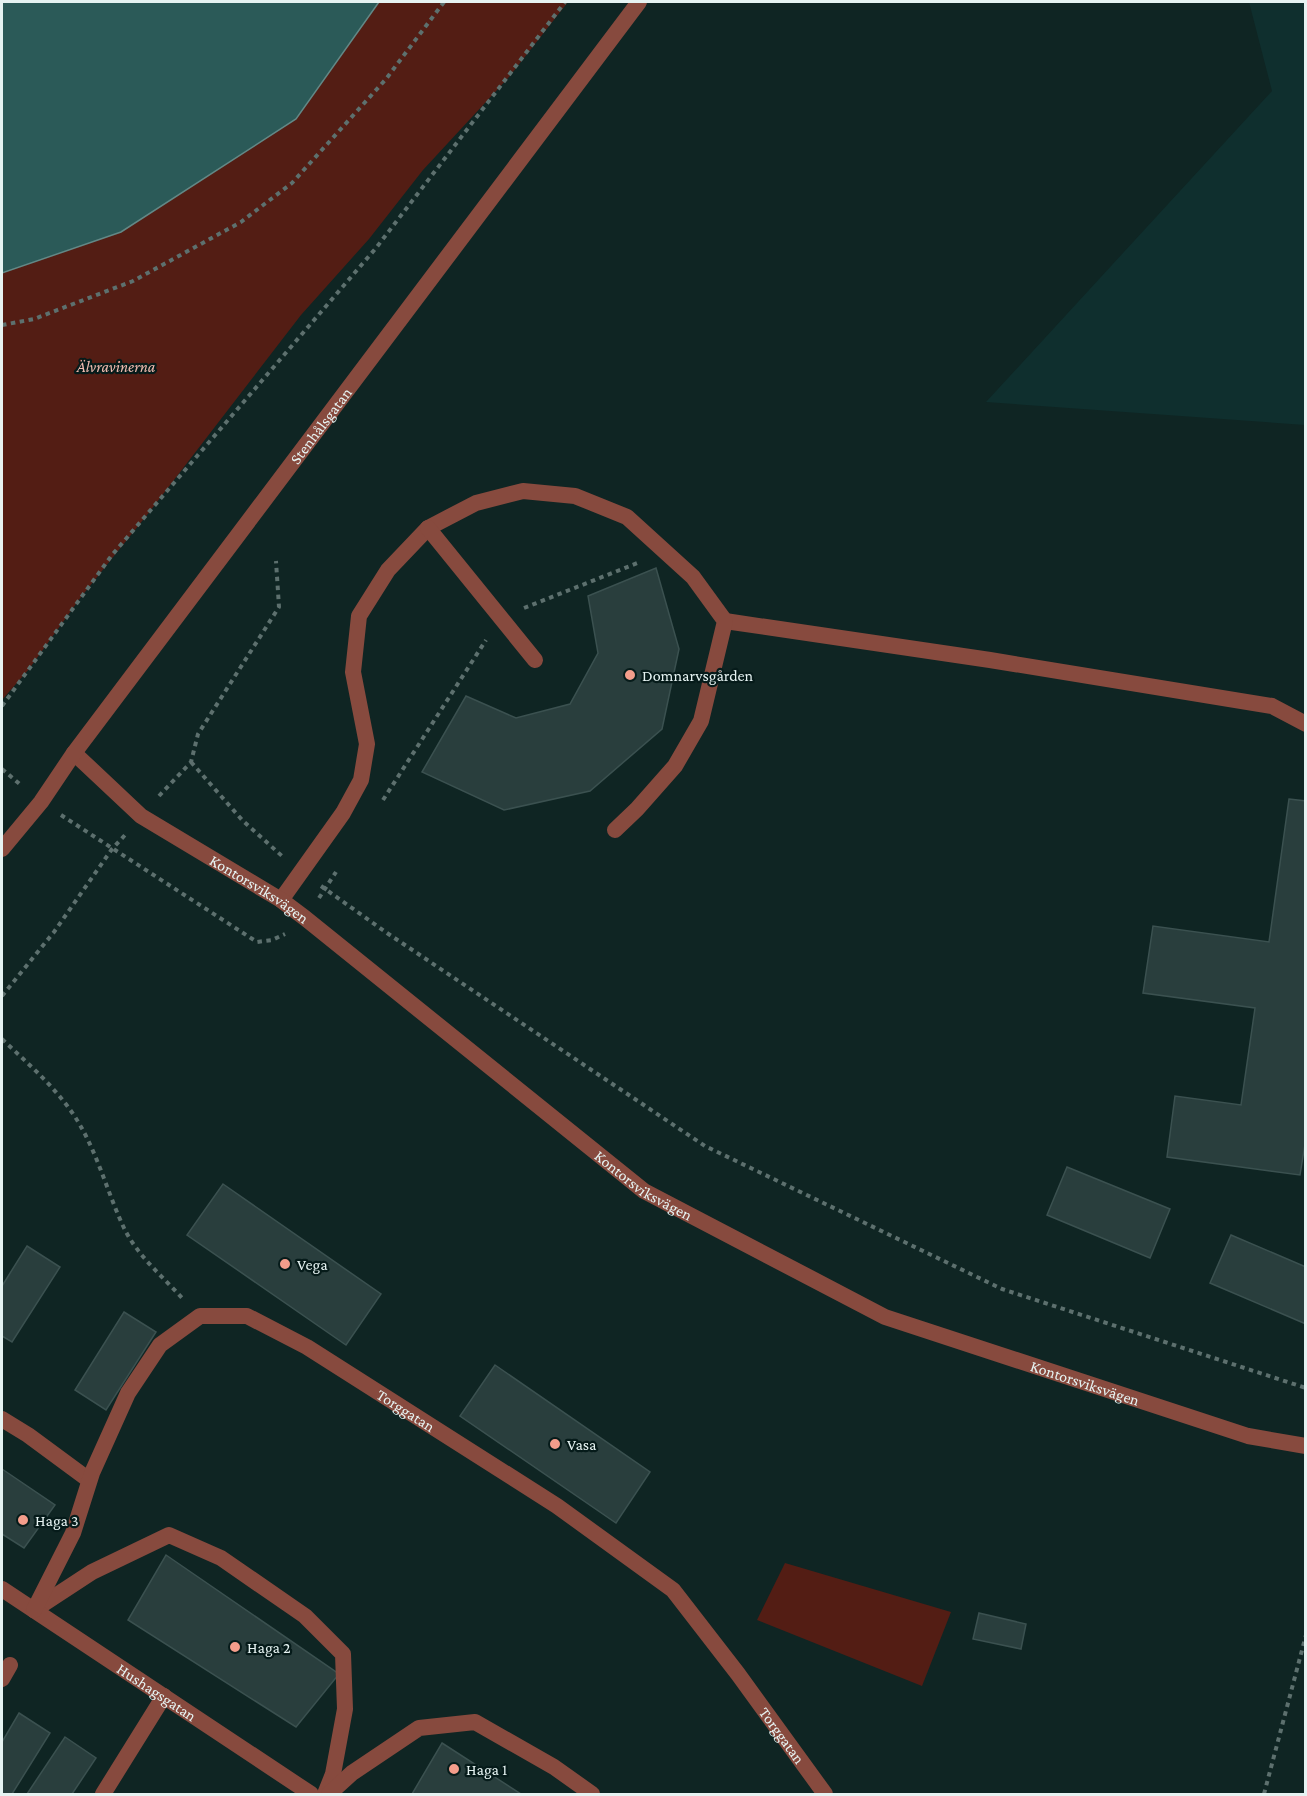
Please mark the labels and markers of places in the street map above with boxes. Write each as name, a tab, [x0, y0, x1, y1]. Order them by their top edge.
place label: Domnarvsgården	[642, 667, 754, 685]
marker: Domnarvsgården	[623, 668, 637, 682]
place label: Vega	[297, 1256, 328, 1274]
marker: Vega	[278, 1257, 292, 1271]
place label: Vasa	[567, 1436, 597, 1453]
marker: Vasa	[548, 1437, 562, 1451]
place label: Haga 3	[35, 1512, 79, 1530]
marker: Haga 3	[16, 1513, 30, 1527]
place label: Haga 2	[247, 1639, 291, 1657]
marker: Haga 2	[228, 1640, 242, 1654]
place label: Haga 1	[466, 1761, 507, 1779]
marker: Haga 1	[447, 1762, 461, 1776]

